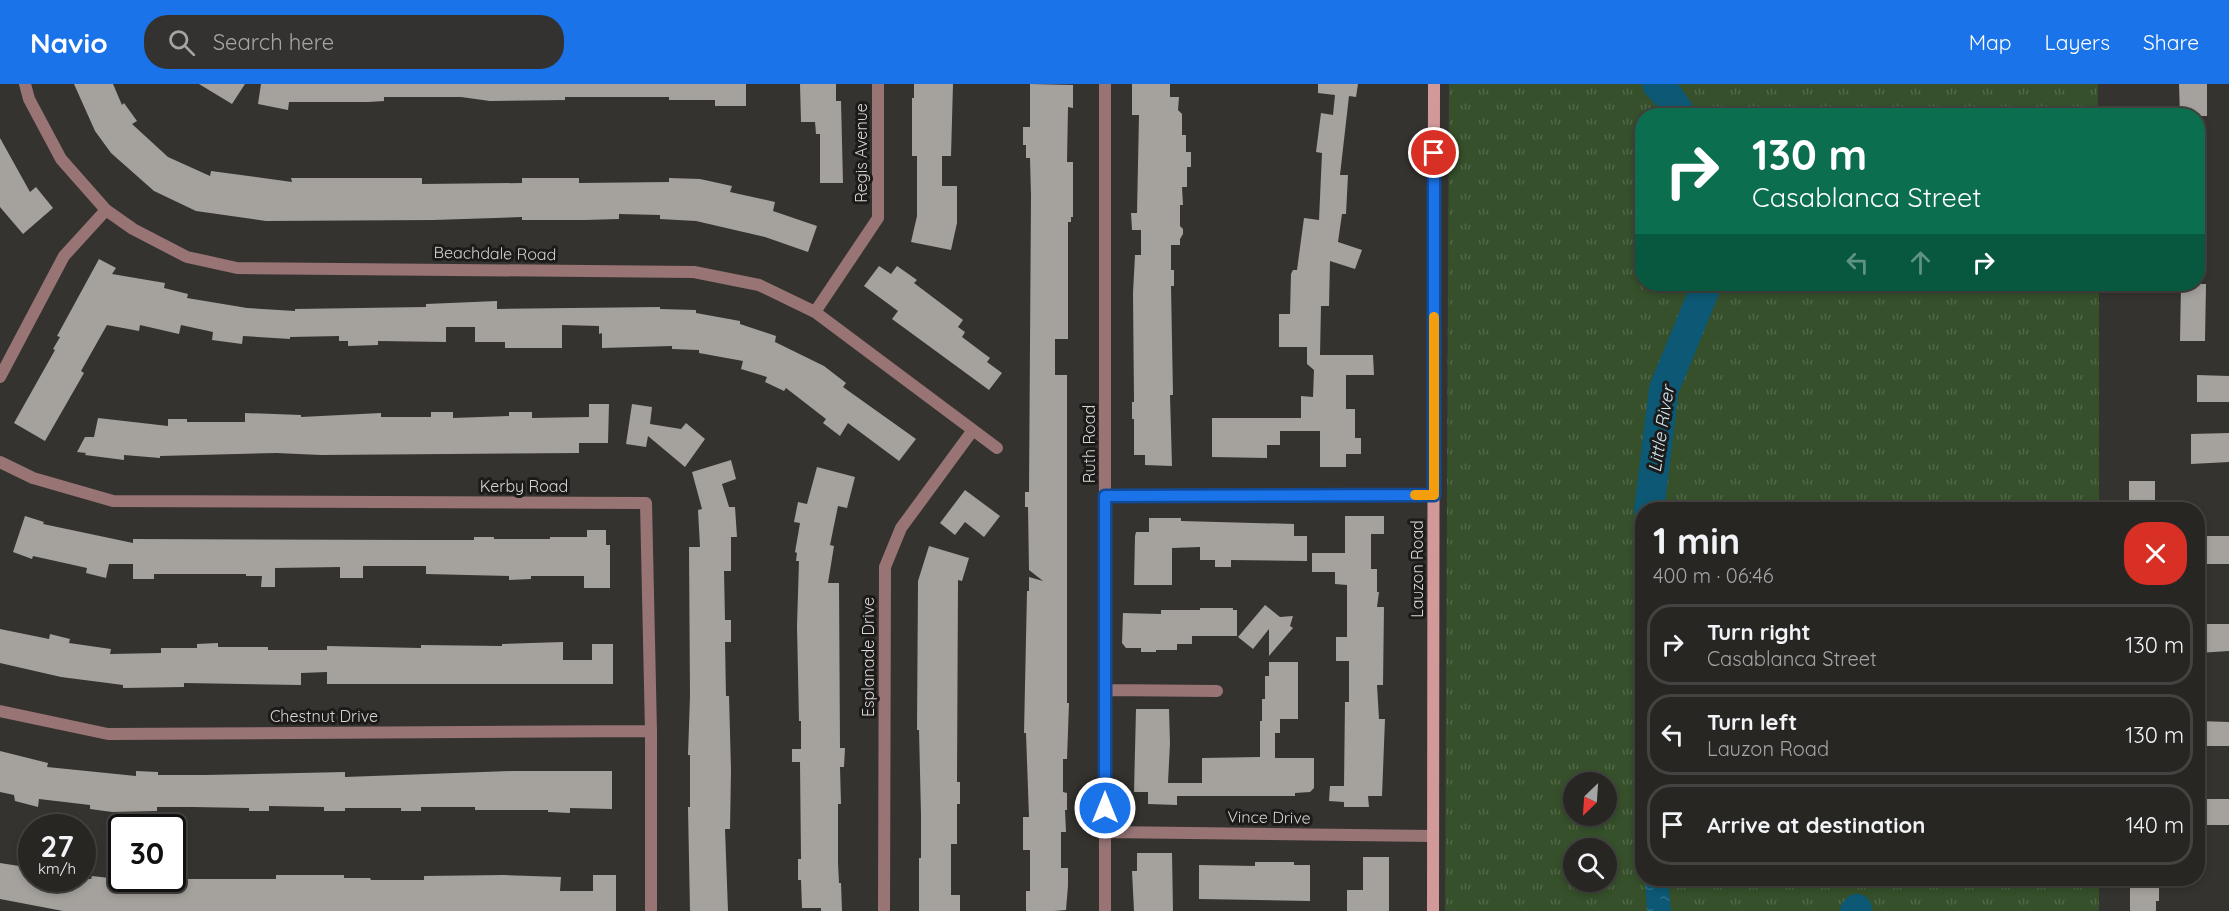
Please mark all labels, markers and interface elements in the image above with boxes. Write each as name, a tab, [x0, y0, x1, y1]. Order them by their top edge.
search box	[144, 15, 564, 69]
text: Navio	[30, 25, 108, 60]
icon: search	[165, 26, 198, 59]
text: Search here	[213, 28, 334, 56]
text: Map	[1969, 29, 2012, 55]
text: Layers	[2045, 29, 2110, 55]
text: Share	[2143, 29, 2199, 55]
street label: Regis Avenue	[851, 103, 871, 203]
pin	[1408, 127, 1459, 178]
text: 130 m	[1752, 128, 1867, 181]
icon: right	[1653, 132, 1731, 210]
icon: arrive	[1417, 136, 1450, 169]
text: Casablanca Street	[1752, 180, 1981, 214]
street label: Beachdale Road	[434, 242, 556, 264]
icon: left	[1841, 246, 1874, 279]
icon: ahead	[1904, 246, 1937, 279]
icon: right	[1967, 246, 2000, 279]
water label: Little River	[1643, 382, 1679, 474]
street label: Ruth Road	[1079, 405, 1099, 483]
street label: Kerby Road	[480, 476, 568, 496]
text: 1 min	[1653, 518, 1740, 563]
street label: Lauzon Road	[1407, 520, 1427, 618]
button: close	[2124, 522, 2187, 585]
text: 400 m · 06:46	[1653, 563, 1774, 588]
street label: Esplanade Drive	[858, 597, 878, 717]
text: Turn right	[1707, 618, 1811, 646]
icon: right	[1656, 628, 1689, 661]
text: 130 m	[2125, 631, 2184, 659]
text: Casablanca Street	[1707, 646, 1877, 671]
street label: Chestnut Drive	[270, 706, 378, 726]
text: Turn left	[1707, 708, 1797, 736]
icon: left	[1656, 718, 1689, 751]
text: 130 m	[2125, 721, 2184, 749]
text: Lauzon Road	[1707, 736, 1829, 761]
north arrow	[1563, 772, 1617, 826]
map controls	[1563, 772, 1617, 892]
position arrow	[1073, 776, 1137, 840]
street label: Vince Drive	[1227, 806, 1311, 828]
icon: arrive	[1656, 808, 1689, 841]
text: Arrive at destination	[1707, 811, 1925, 839]
text: 140 m	[2125, 811, 2184, 839]
speed limit sign: 30	[108, 814, 186, 892]
text: 27	[40, 827, 74, 865]
button: search	[1563, 838, 1617, 892]
text: km/h	[38, 859, 76, 878]

